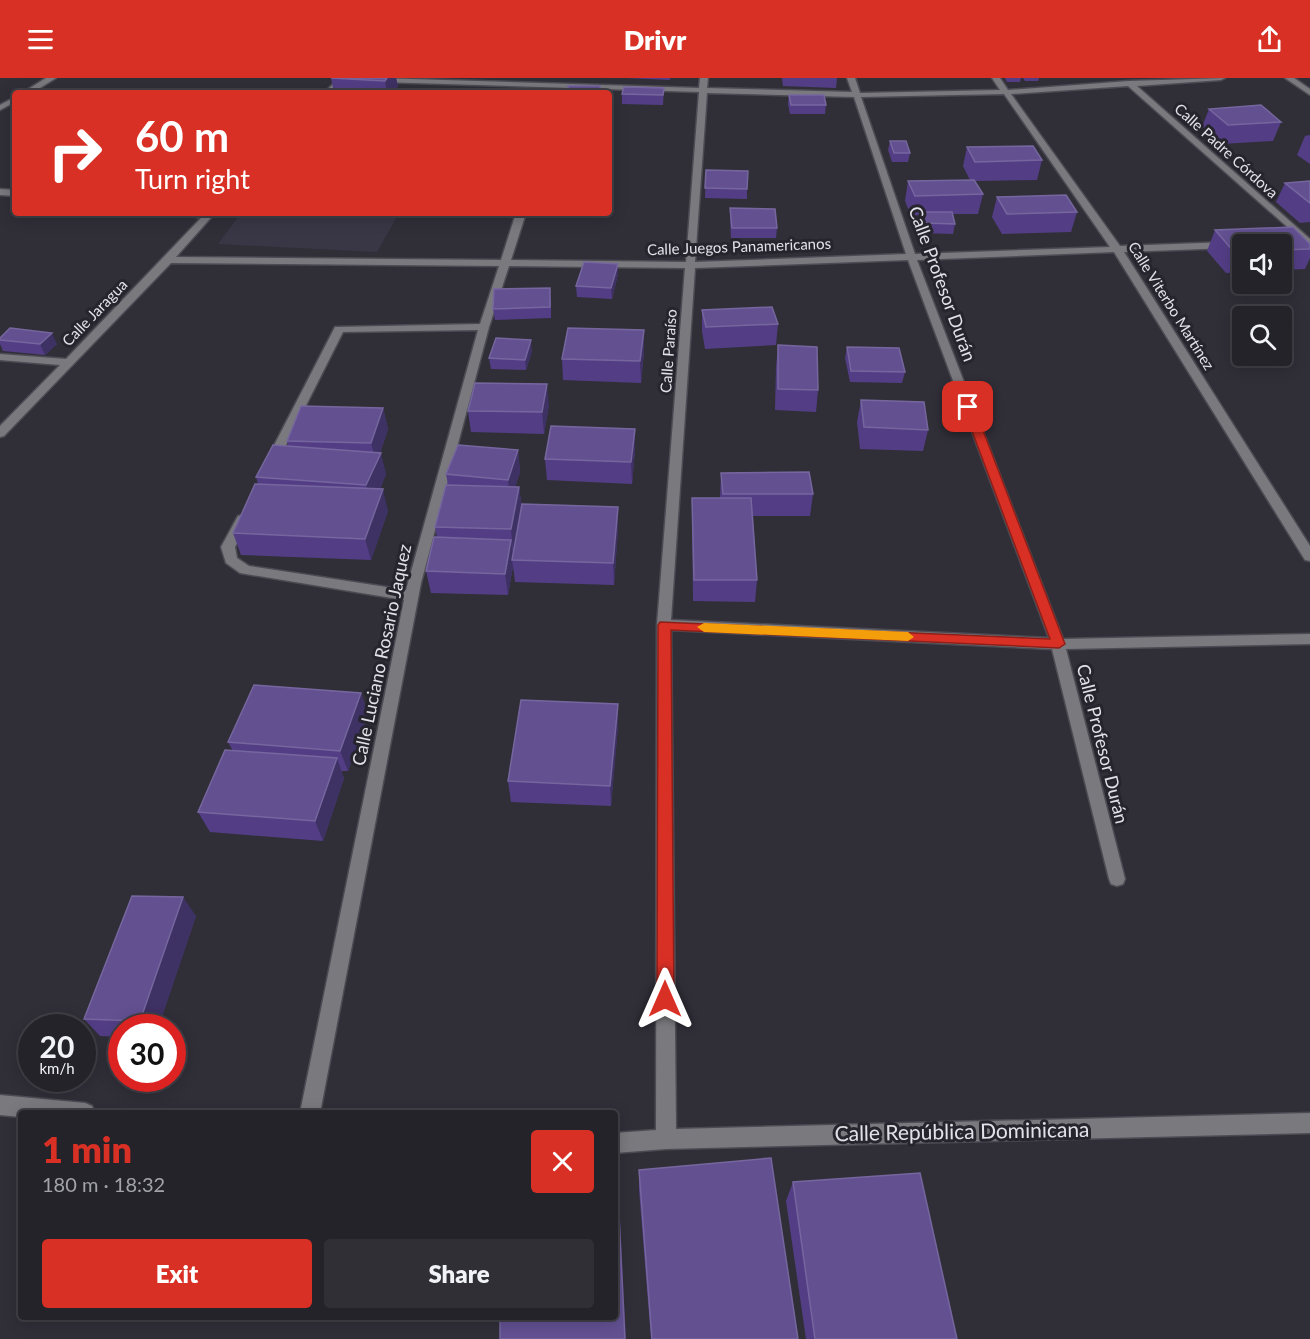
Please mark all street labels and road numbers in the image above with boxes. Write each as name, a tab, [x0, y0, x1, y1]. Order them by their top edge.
street label: Calle Padre Córdova	[1171, 99, 1282, 201]
street label: Calle Profesor Durán	[905, 203, 981, 364]
street label: Calle Juegos Panamericanos	[647, 234, 831, 258]
street label: Calle Viterbo Martínez	[1125, 238, 1219, 373]
street label: Calle Jaragua	[58, 275, 131, 349]
street label: Calle Paraíso	[656, 308, 680, 393]
street label: Calle Luciano Rosario Jaquez	[347, 542, 415, 768]
street label: Calle Profesor Durán	[1072, 662, 1133, 826]
street label: Calle República Dominicana	[834, 1116, 1090, 1145]

